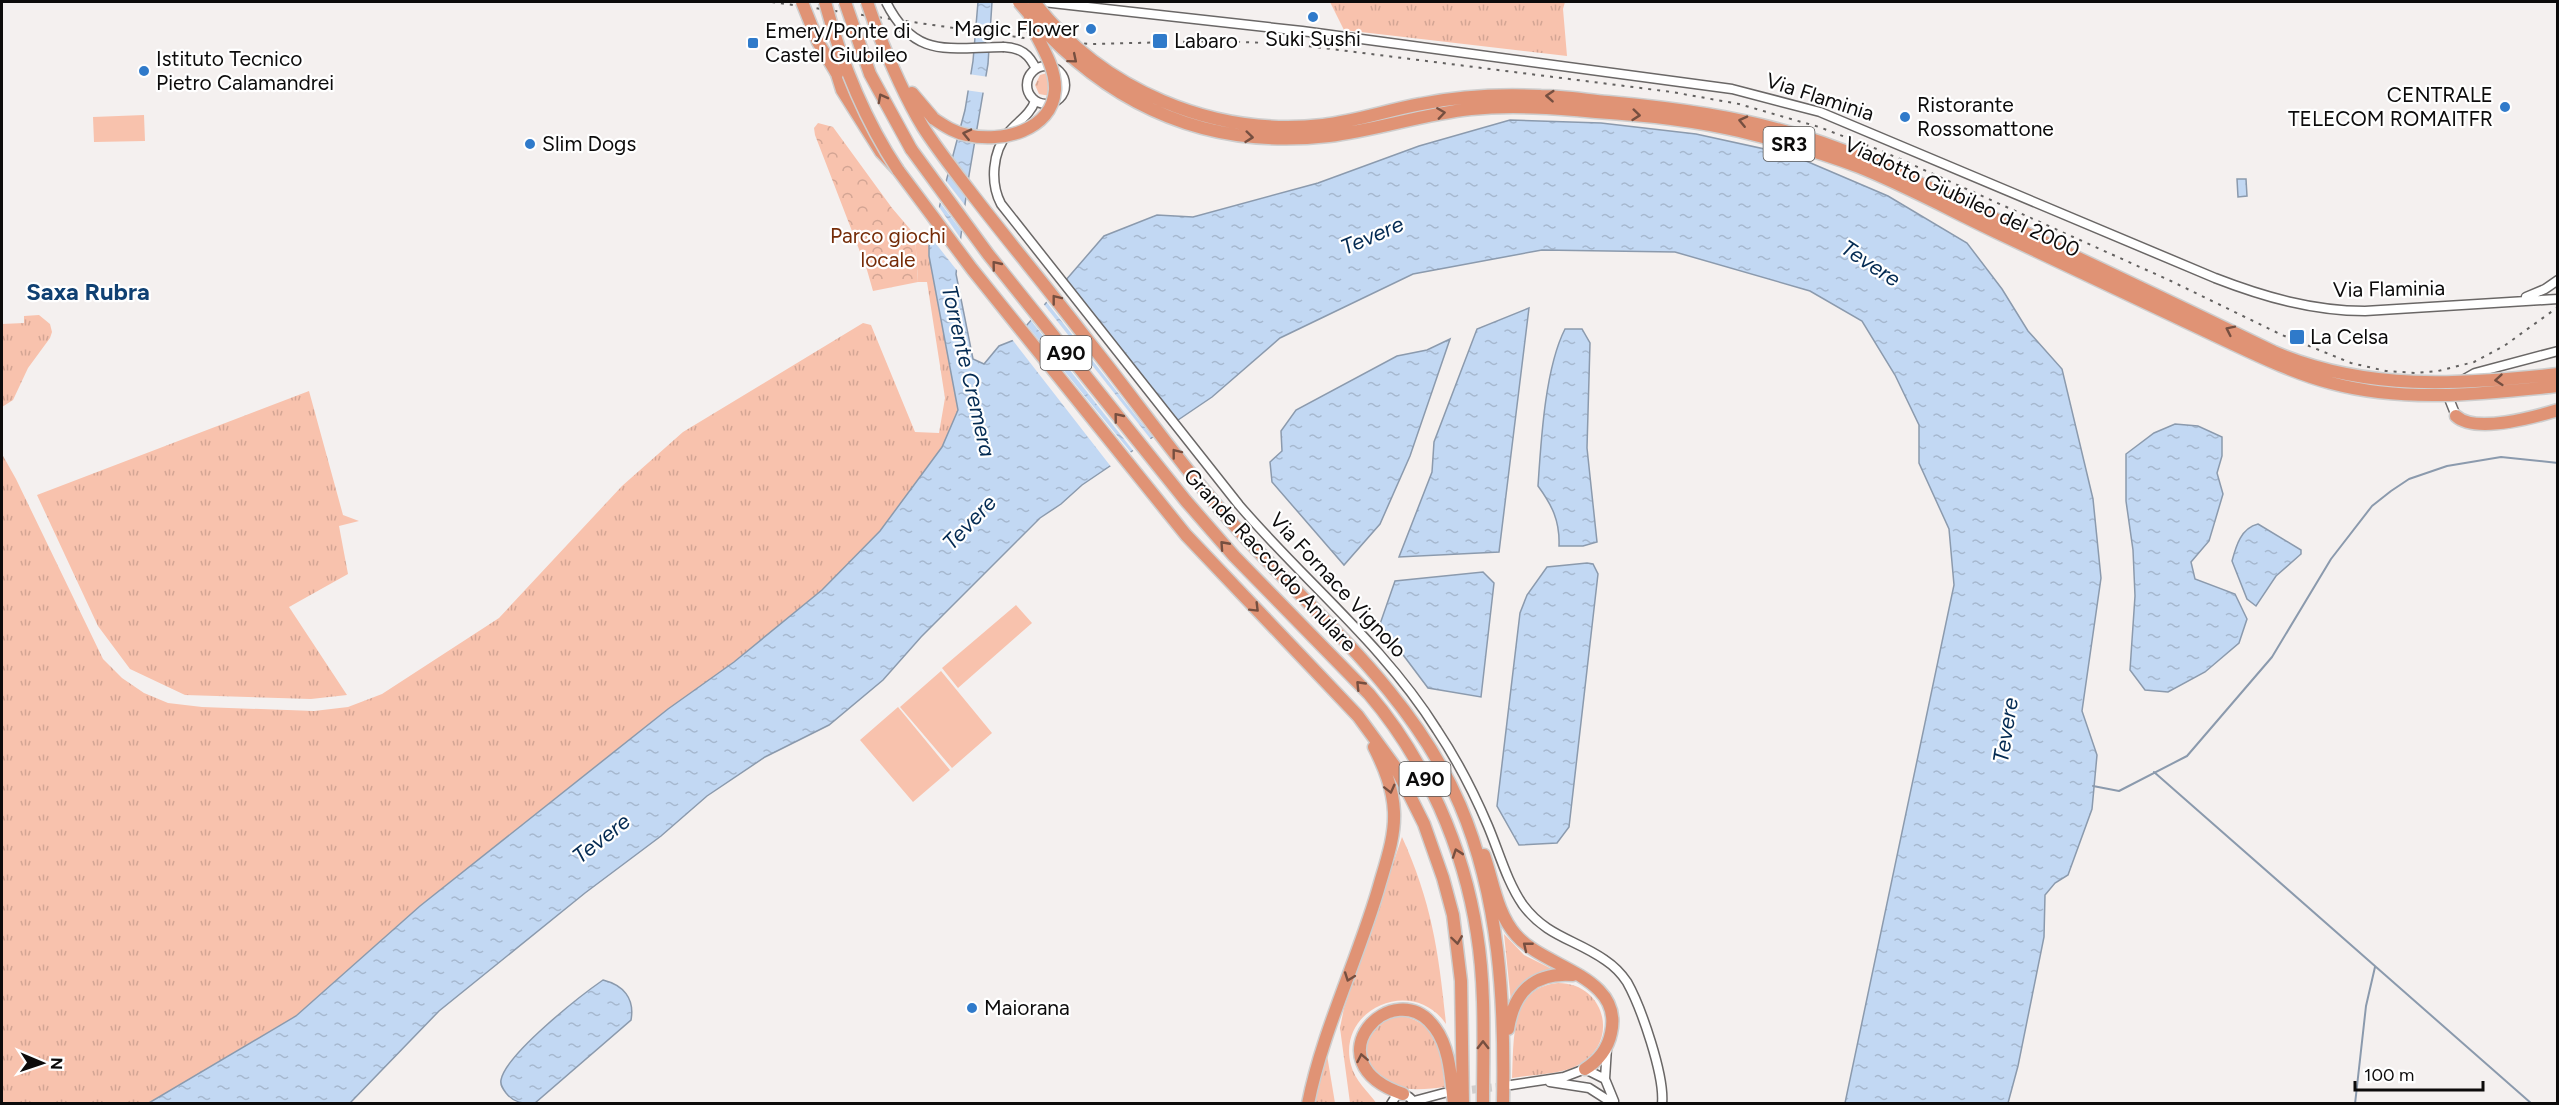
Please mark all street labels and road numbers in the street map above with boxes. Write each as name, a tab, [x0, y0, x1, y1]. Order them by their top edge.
street label: Via Flaminia	[1763, 67, 1877, 126]
road number: SR3	[1764, 127, 1814, 161]
street label: Viadotto Giubileo del 2000	[1841, 131, 2084, 262]
street label: Via Flaminia	[2333, 275, 2445, 302]
road number: A90	[1040, 336, 1092, 370]
street label: Grande Raccordo Anulare	[1179, 463, 1362, 657]
street label: Via Fornace Vignolo	[1265, 507, 1412, 662]
road number: A90	[1400, 762, 1450, 796]

